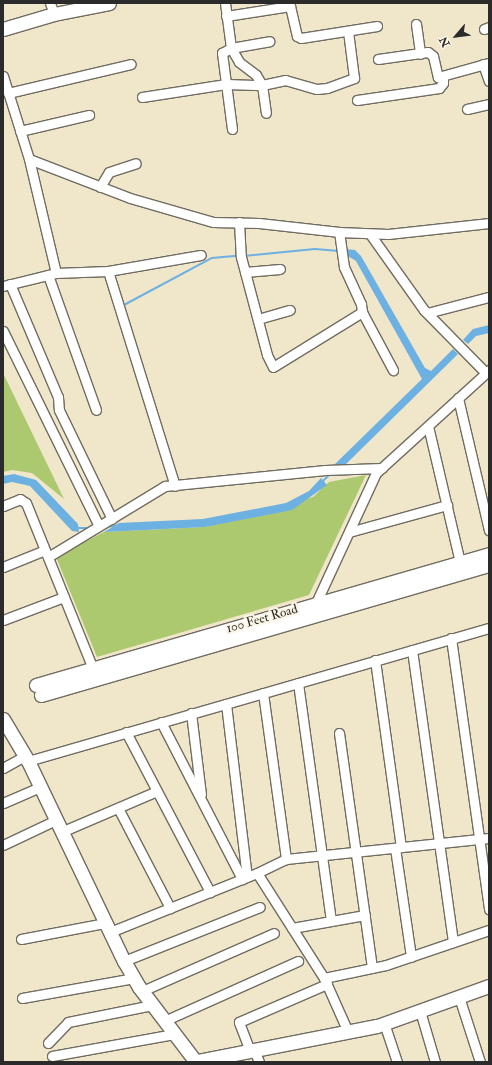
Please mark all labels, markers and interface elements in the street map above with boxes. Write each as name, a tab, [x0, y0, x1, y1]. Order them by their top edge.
north arrow	[436, 16, 476, 56]
text: N	[437, 34, 453, 49]
street label: 100 Feet Road	[225, 601, 299, 637]

